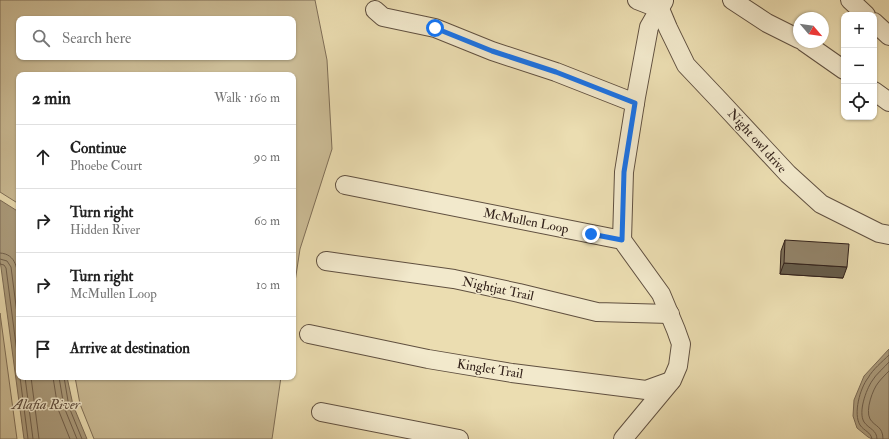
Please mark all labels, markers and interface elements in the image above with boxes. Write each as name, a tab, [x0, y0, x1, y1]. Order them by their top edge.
north arrow	[793, 12, 829, 48]
map controls	[841, 12, 877, 120]
button: +	[841, 12, 877, 48]
search box	[16, 16, 296, 60]
route start	[426, 19, 444, 37]
icon: search	[30, 27, 52, 49]
text: Search here	[62, 29, 131, 48]
button: −	[841, 48, 877, 84]
button: locate	[841, 84, 877, 120]
text: 2 min	[32, 88, 71, 109]
text: Walk · 160 m	[214, 90, 280, 106]
street label: Night owl drive	[724, 106, 790, 177]
text: Continue	[70, 139, 126, 158]
icon: ahead	[32, 146, 54, 168]
text: 90 m	[254, 149, 280, 165]
text: Phoebe Court	[70, 158, 142, 174]
text: Turn right	[70, 203, 133, 222]
street label: McMullen Loop	[482, 205, 571, 238]
icon: right	[32, 210, 54, 232]
text: 60 m	[254, 213, 280, 229]
text: Hidden River	[70, 222, 140, 238]
route end	[582, 225, 600, 243]
text: Turn right	[70, 267, 133, 286]
icon: right	[32, 274, 54, 296]
street label: Nightjat Trail	[461, 274, 536, 305]
text: 10 m	[256, 277, 280, 293]
text: McMullen Loop	[70, 286, 157, 302]
icon: arrive	[32, 338, 54, 360]
text: Arrive at destination	[70, 339, 190, 358]
street label: Kinglet Trail	[456, 356, 525, 382]
water label: Alafia River	[10, 396, 81, 413]

